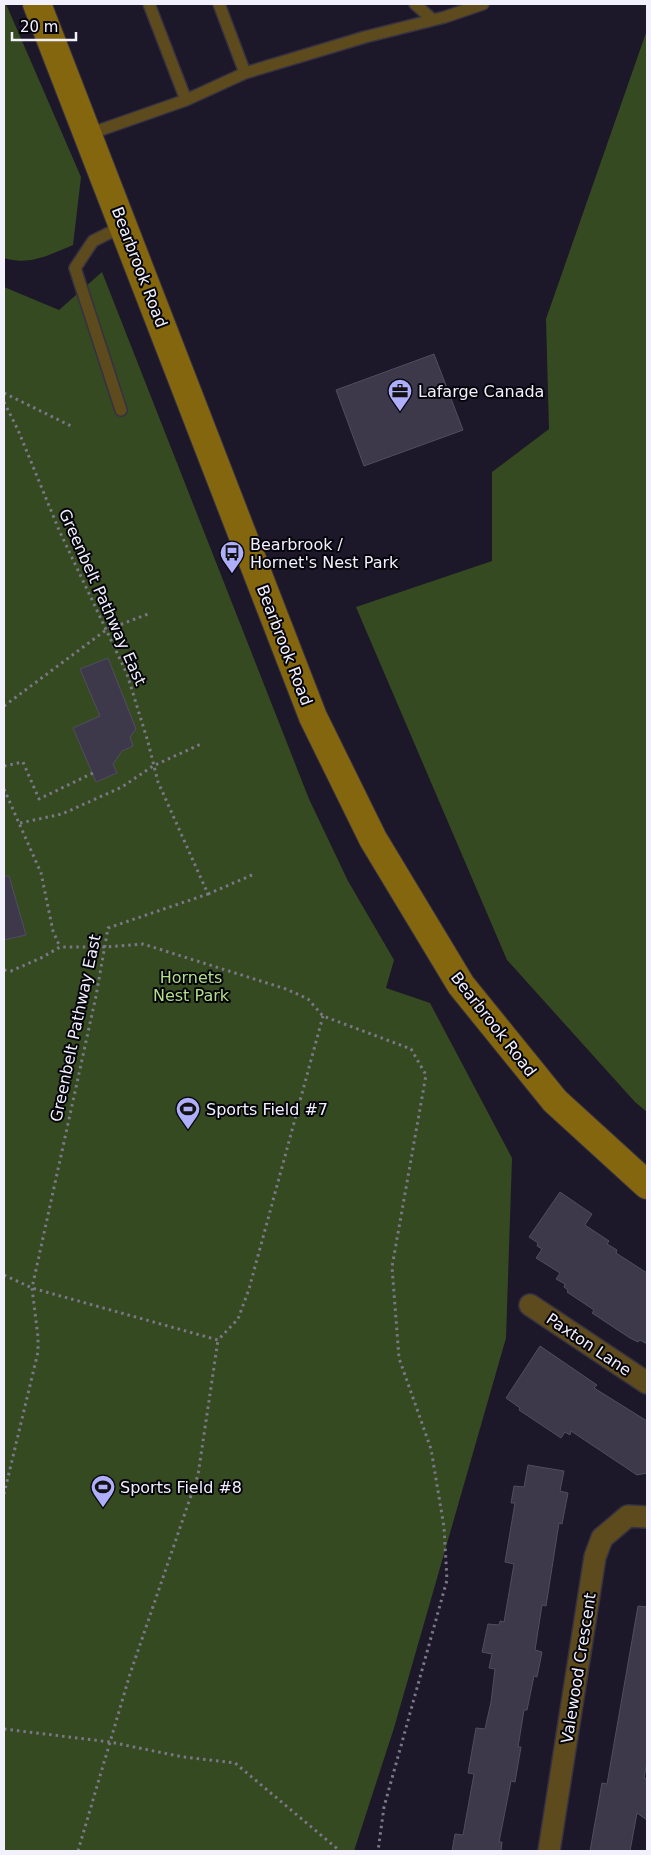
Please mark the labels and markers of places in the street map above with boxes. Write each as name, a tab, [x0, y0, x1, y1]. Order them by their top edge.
office icon: Lafarge Canada	[387, 378, 413, 412]
place label: Lafarge Canada	[418, 382, 544, 401]
place label: Bearbrook / Hornet's Nest Park	[250, 535, 399, 572]
bus stop icon: Bearbrook / Hornet's Nest Park	[219, 540, 245, 574]
sports icon: Sports Field #7	[175, 1096, 201, 1130]
place label: Sports Field #7	[206, 1100, 328, 1119]
sports icon: Sports Field #8	[90, 1474, 116, 1508]
place label: Sports Field #8	[120, 1478, 242, 1497]

